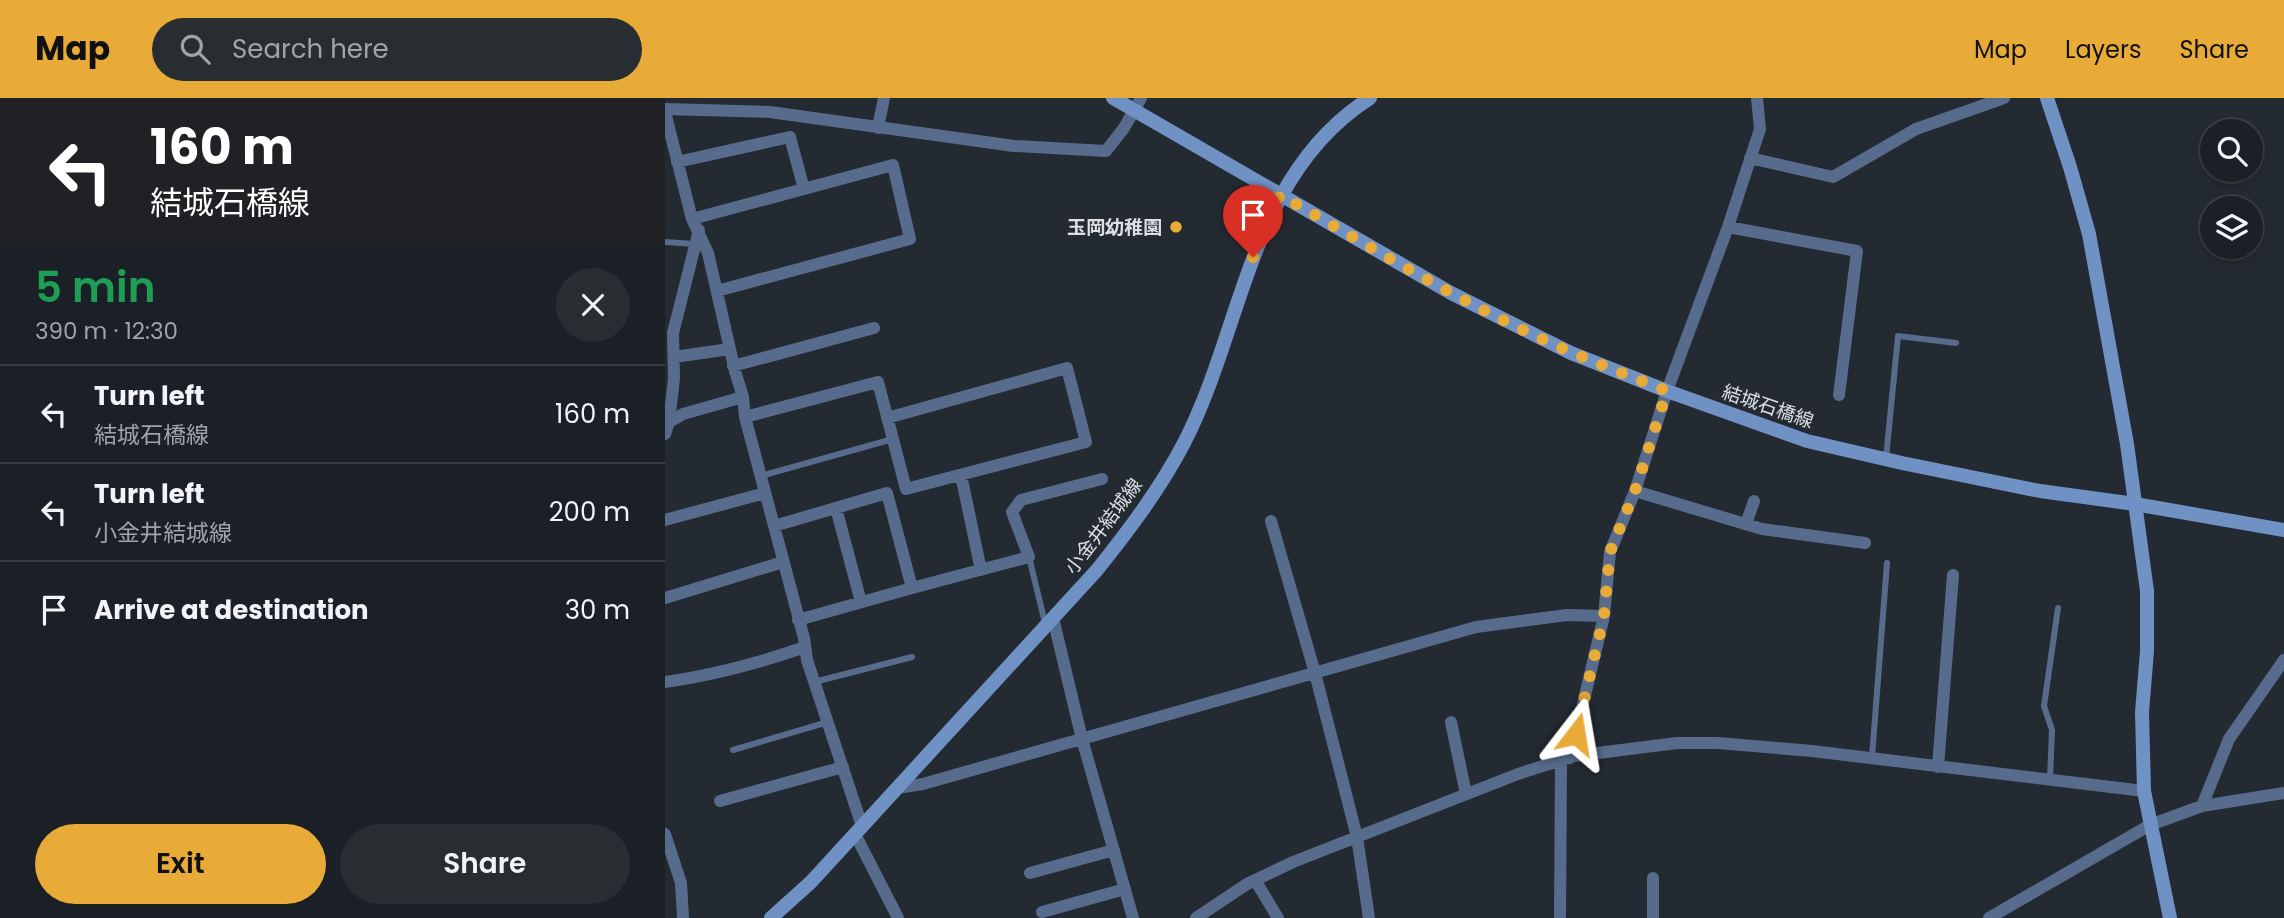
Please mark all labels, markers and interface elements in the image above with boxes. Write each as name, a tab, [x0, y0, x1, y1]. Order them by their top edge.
search box	[152, 18, 642, 81]
text: Map	[35, 25, 110, 72]
icon: search	[176, 30, 214, 68]
text: Search here	[232, 31, 389, 67]
text: Map	[1974, 33, 2027, 66]
text: Layers	[2065, 33, 2141, 66]
text: Share	[2179, 33, 2249, 66]
text: 160 m	[150, 113, 294, 181]
map controls	[2200, 119, 2263, 259]
button: search	[2200, 119, 2263, 182]
icon: left	[35, 126, 126, 217]
text: 結城石橋線	[150, 180, 310, 225]
pin	[1223, 185, 1283, 257]
icon: arrive	[1234, 196, 1272, 234]
button: layers	[2200, 196, 2263, 259]
place label: 玉岡幼稚園	[1067, 214, 1162, 241]
marker: 玉岡幼稚園	[1168, 219, 1184, 235]
text: 5 min	[35, 258, 156, 317]
button: close	[556, 268, 630, 342]
text: 390 m · 12:30	[35, 315, 178, 347]
text: Turn left	[94, 378, 205, 414]
street label: 結城石橋線	[1719, 378, 1817, 435]
icon: left	[35, 395, 73, 433]
text: 160 m	[555, 396, 630, 432]
text: 結城石橋線	[94, 419, 209, 451]
street label: 小金井結城線	[1058, 473, 1148, 580]
text: Turn left	[94, 476, 205, 512]
icon: left	[35, 493, 73, 531]
text: 200 m	[549, 494, 630, 530]
text: 小金井結城線	[94, 517, 232, 549]
icon: arrive	[35, 591, 73, 629]
text: Arrive at destination	[94, 592, 369, 628]
text: 30 m	[565, 592, 630, 628]
position arrow	[1539, 697, 1613, 771]
button: Exit	[35, 824, 326, 904]
button: Share	[340, 824, 630, 904]

